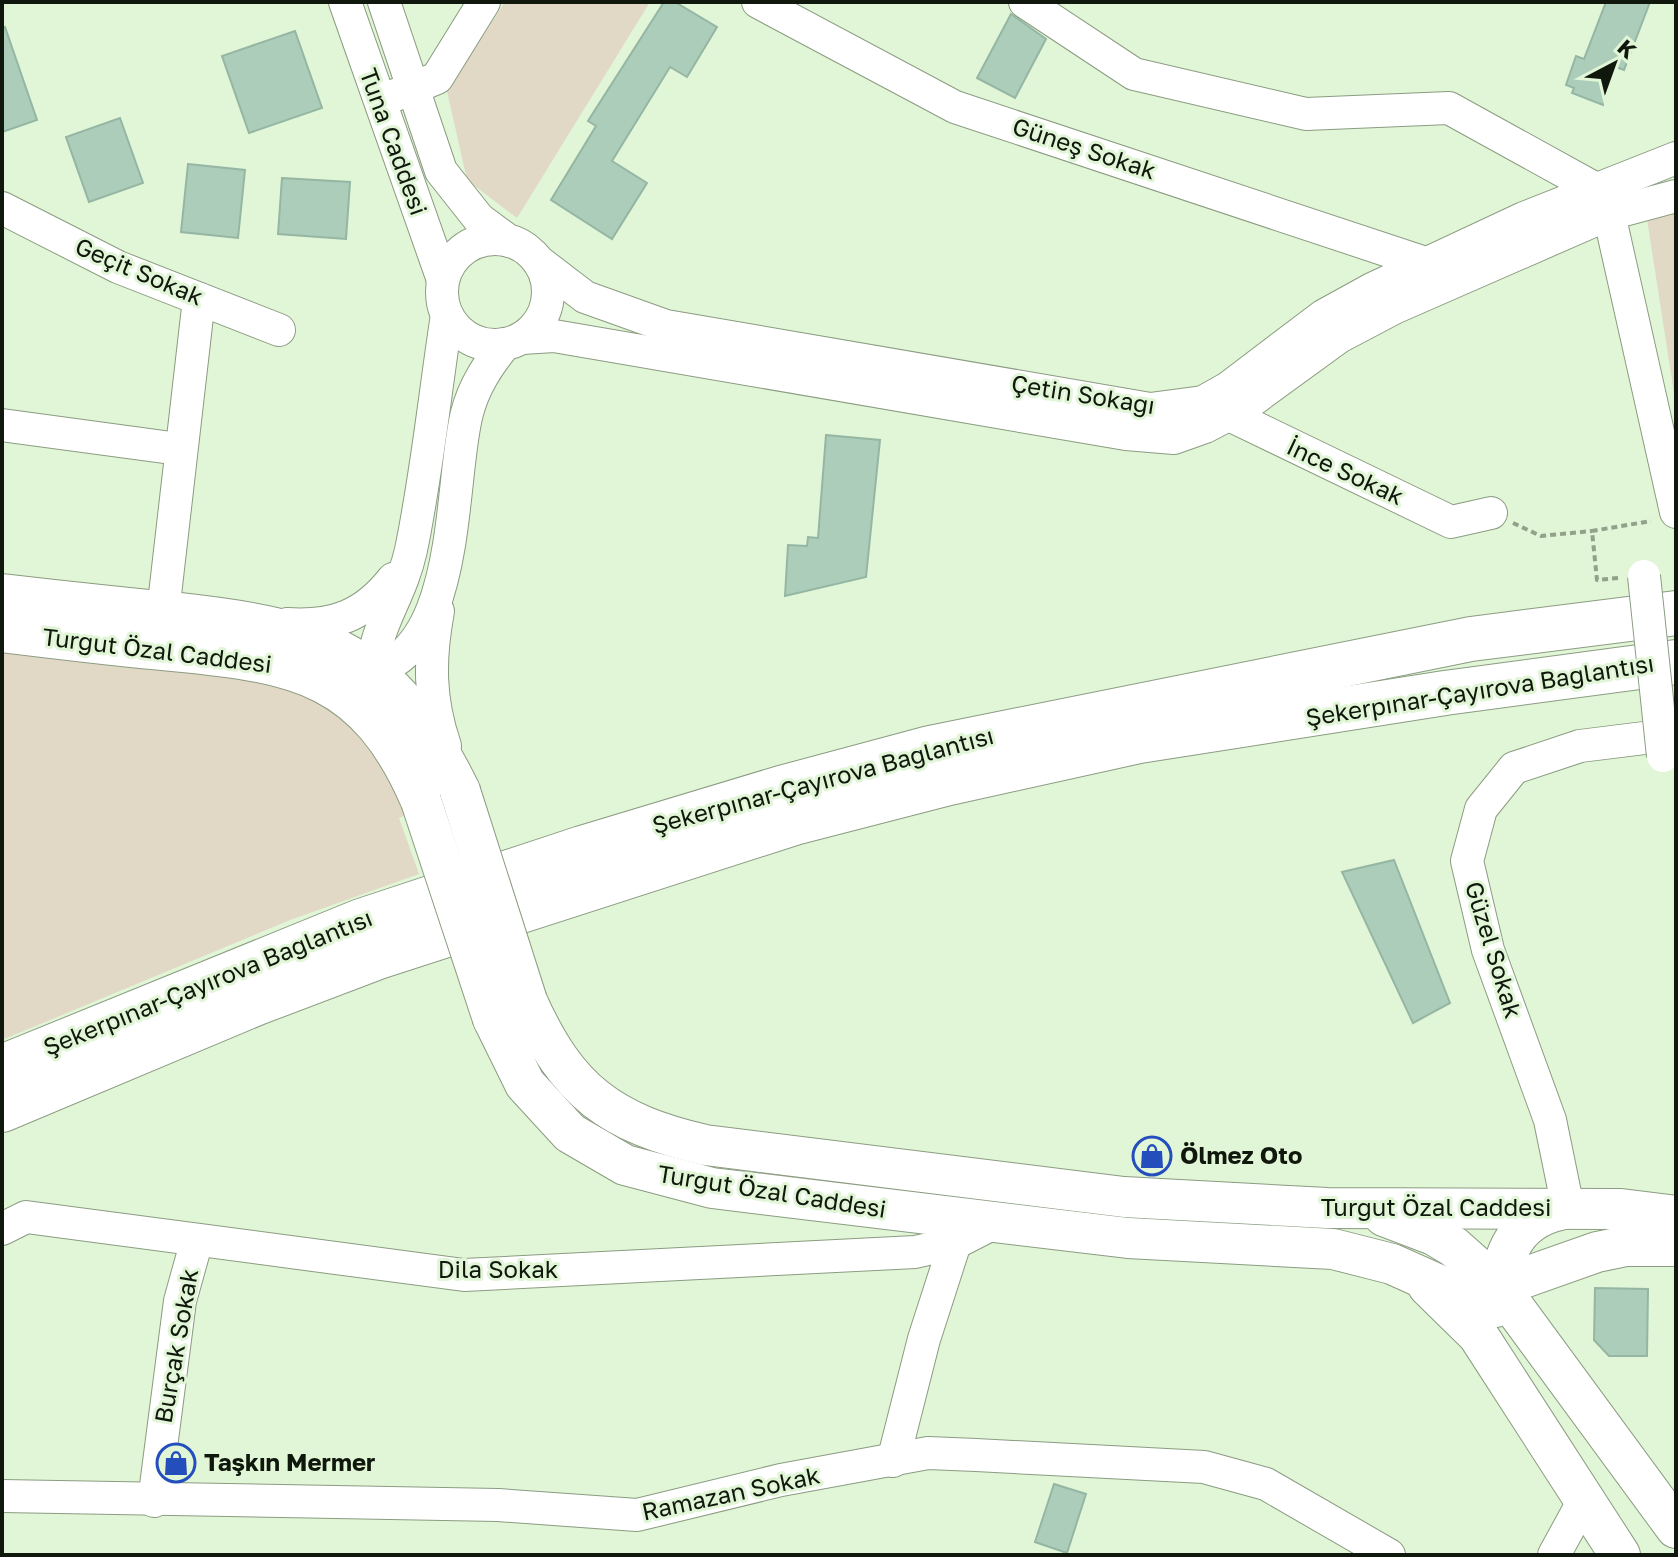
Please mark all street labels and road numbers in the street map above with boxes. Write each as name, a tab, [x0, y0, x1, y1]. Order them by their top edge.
street label: Tuna Caddesi	[354, 64, 434, 219]
street label: Güneş Sokak	[1009, 111, 1160, 184]
street label: Geçit Sokak	[71, 231, 208, 311]
street label: Çetin Sokağı	[1009, 368, 1157, 419]
street label: İnce Sokak	[1283, 431, 1409, 510]
street label: Turgut Özal Caddesi	[41, 621, 273, 678]
street label: Şekerpınar-Çayırova Bağlantısı	[1304, 648, 1656, 731]
street label: Şekerpınar-Çayırova Bağlantısı	[649, 720, 996, 839]
street label: Güzel Sokak	[1460, 878, 1529, 1021]
street label: Şekerpınar-Çayırova Bağlantısı	[39, 902, 376, 1061]
street label: Turgut Özal Caddesi	[656, 1158, 888, 1223]
street label: Turgut Özal Caddesi	[1321, 1192, 1551, 1221]
street label: Dila Sokak	[438, 1254, 558, 1283]
street label: Burçak Sokak	[148, 1266, 203, 1425]
street label: Ramazan Sokak	[639, 1460, 822, 1526]

